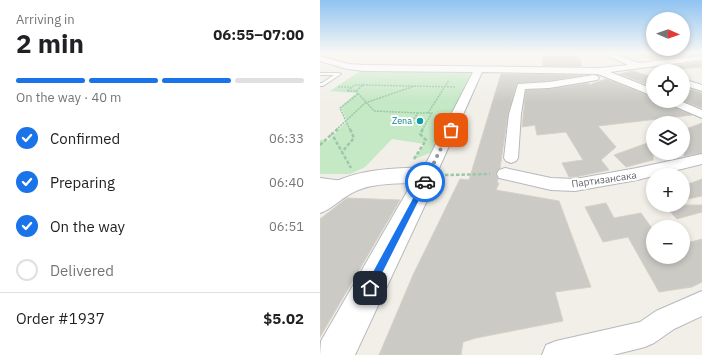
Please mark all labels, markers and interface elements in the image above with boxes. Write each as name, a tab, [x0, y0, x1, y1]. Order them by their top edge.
text: Arriving in	[16, 11, 75, 28]
north arrow	[646, 12, 690, 56]
map controls	[646, 12, 690, 264]
text: 06:55–07:00	[213, 25, 304, 44]
text: 2 min	[16, 26, 84, 60]
button: locate	[646, 64, 690, 108]
text: On the way · 40 m	[16, 89, 121, 106]
pin	[434, 113, 468, 147]
place label: Zena	[392, 115, 412, 126]
marker: Zena	[415, 116, 425, 126]
button: layers	[646, 116, 690, 160]
icon: bag	[440, 119, 462, 141]
icon: check	[16, 127, 38, 149]
text: Confirmed	[50, 129, 120, 148]
text: 06:33	[269, 130, 304, 147]
courier	[405, 162, 445, 202]
street label: Партизансака	[571, 168, 638, 191]
button: +	[646, 168, 690, 212]
icon: check	[16, 171, 38, 193]
icon: car	[414, 171, 436, 193]
text: Preparing	[50, 173, 115, 192]
text: 06:40	[269, 174, 304, 191]
icon: check	[16, 215, 38, 237]
text: On the way	[50, 217, 125, 236]
text: 06:51	[269, 218, 304, 235]
button: −	[646, 220, 690, 264]
text: Delivered	[50, 261, 114, 280]
pin	[353, 271, 387, 305]
icon: home	[359, 277, 381, 299]
text: Order #1937	[16, 309, 105, 328]
text: $5.02	[263, 309, 304, 328]

